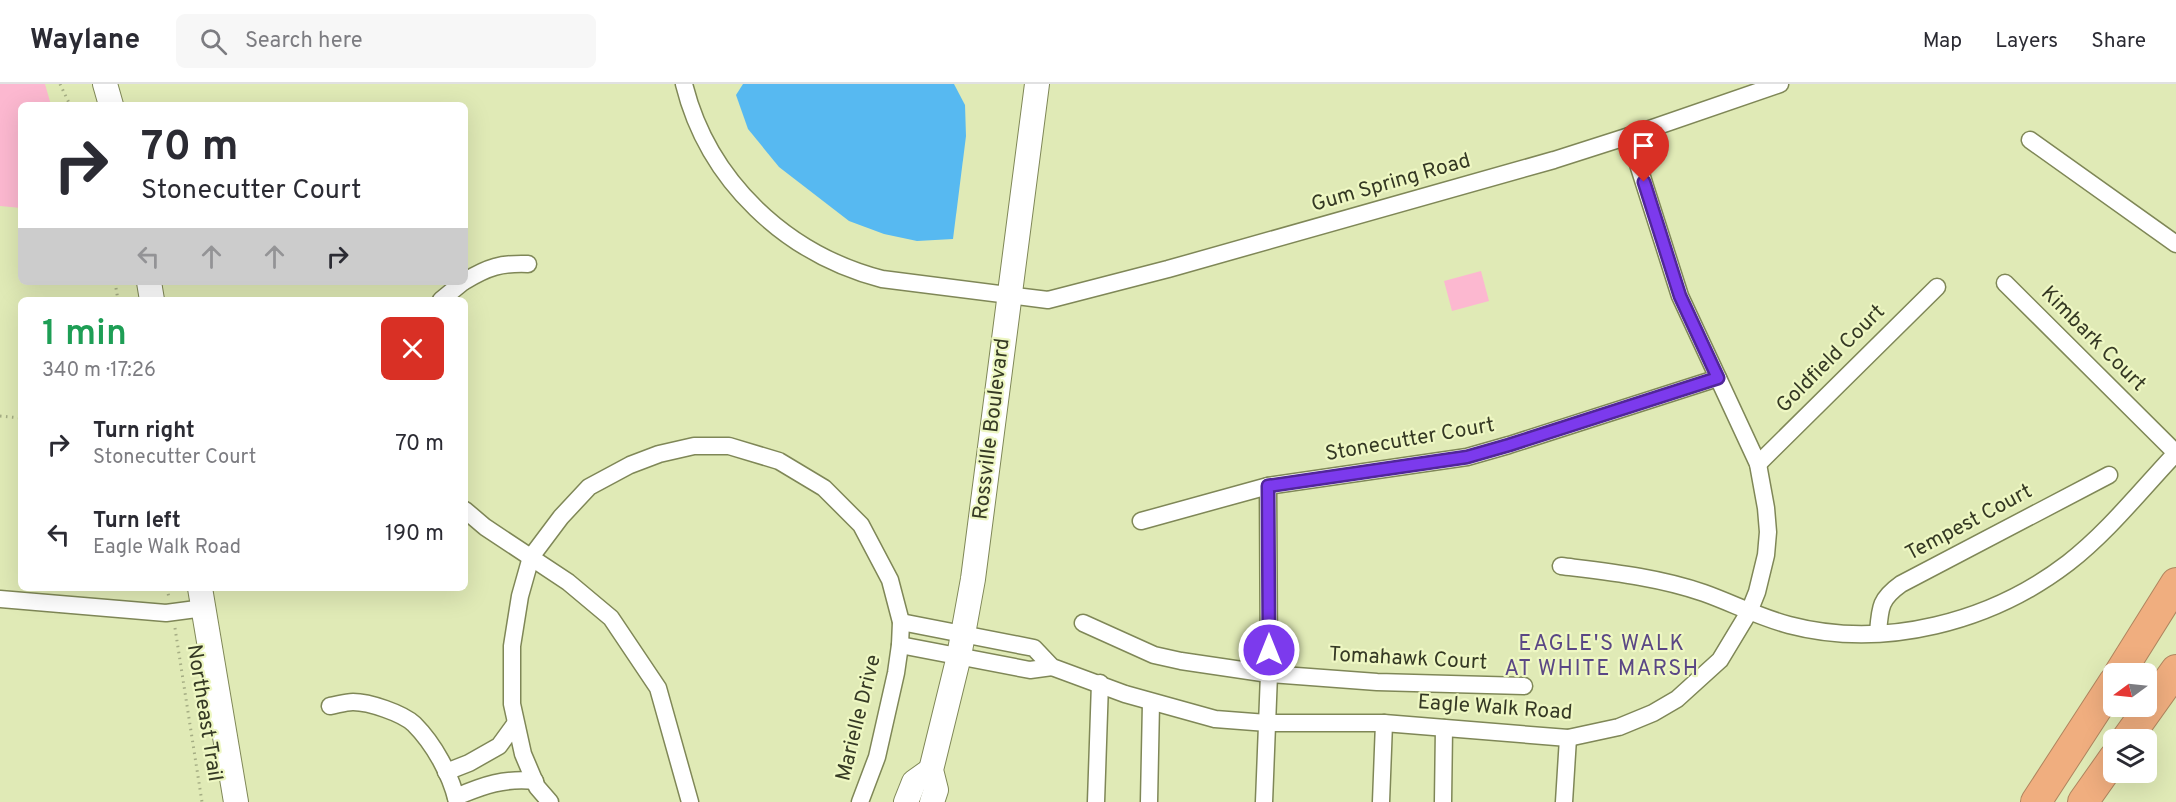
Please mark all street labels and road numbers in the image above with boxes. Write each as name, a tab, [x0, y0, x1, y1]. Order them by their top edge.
street label: Gum Spring Road	[1308, 147, 1474, 219]
street label: Kimbark Court	[2035, 281, 2151, 397]
street label: Goldfield Court	[1771, 299, 1891, 419]
street label: Rossville Boulevard	[967, 337, 1017, 521]
street label: Stonecutter Court	[1323, 412, 1497, 468]
street label: Tempest Court	[1901, 478, 2037, 568]
street label: Tomahawk Court	[1328, 641, 1488, 677]
street label: Northeast Trail	[180, 642, 228, 784]
street label: Marielle Drive	[830, 652, 888, 784]
street label: Eagle Walk Road	[1417, 689, 1573, 727]

